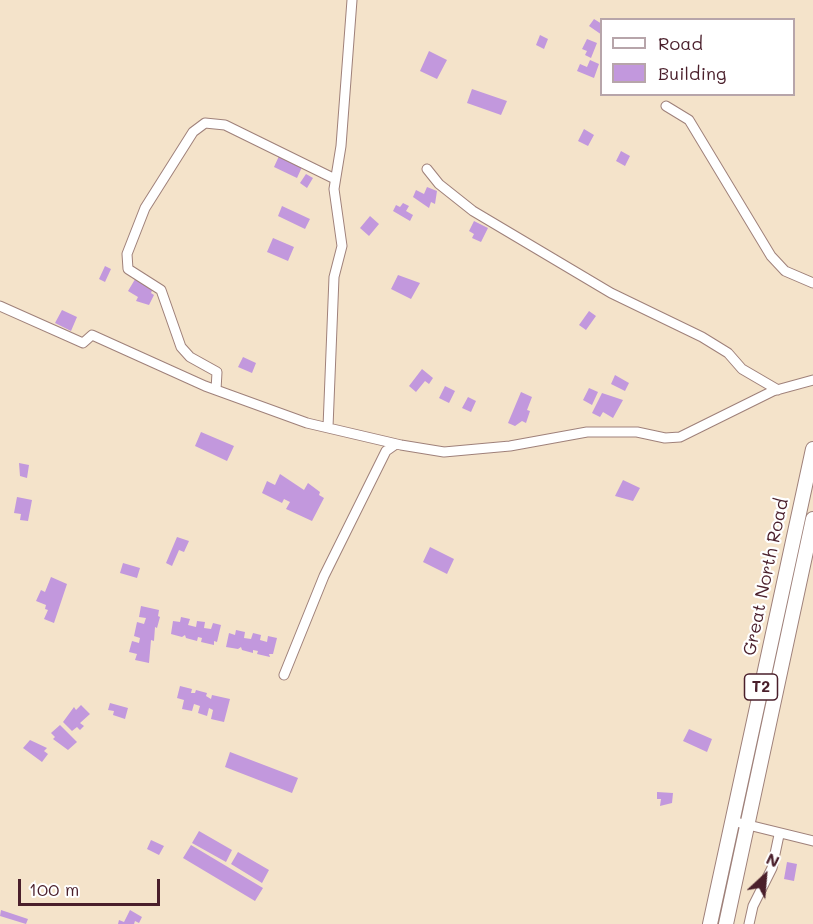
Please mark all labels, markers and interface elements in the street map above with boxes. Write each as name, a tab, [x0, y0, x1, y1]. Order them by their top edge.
legend	[600, 18, 795, 96]
text: Road	[658, 31, 703, 55]
text: Building	[658, 61, 726, 85]
street label: Great North Road	[739, 496, 793, 658]
road number: T2	[744, 674, 777, 700]
north arrow	[735, 846, 795, 906]
text: N	[763, 847, 783, 871]
scale bar	[21, 867, 164, 905]
text: 100 m	[29, 877, 79, 901]

